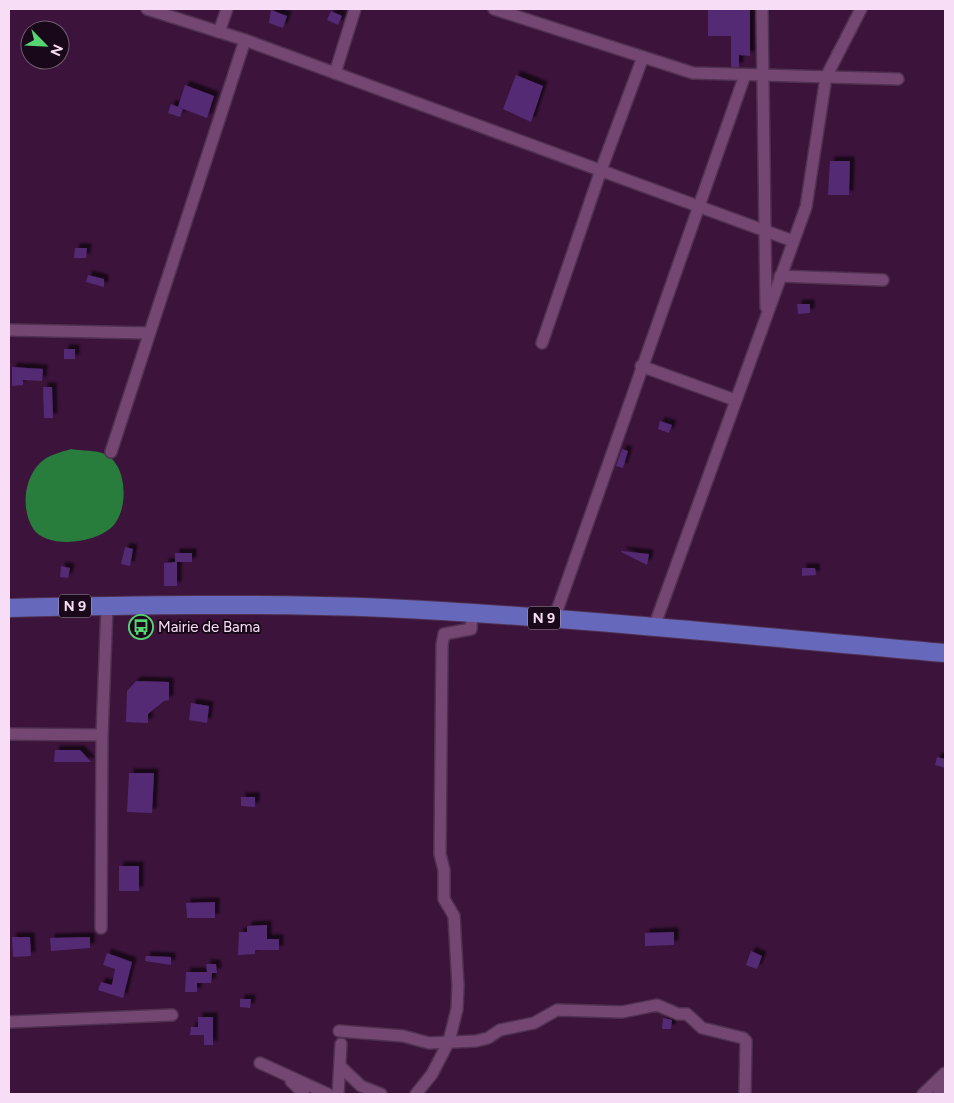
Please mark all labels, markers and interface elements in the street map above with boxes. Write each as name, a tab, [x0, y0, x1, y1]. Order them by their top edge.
north arrow	[20, 20, 70, 70]
text: N	[46, 42, 66, 58]
road number: N 9	[59, 594, 91, 618]
road number: N 9	[528, 606, 560, 630]
bus stop icon: Mairie de Bama	[128, 614, 154, 640]
place label: Mairie de Bama	[158, 618, 260, 636]

